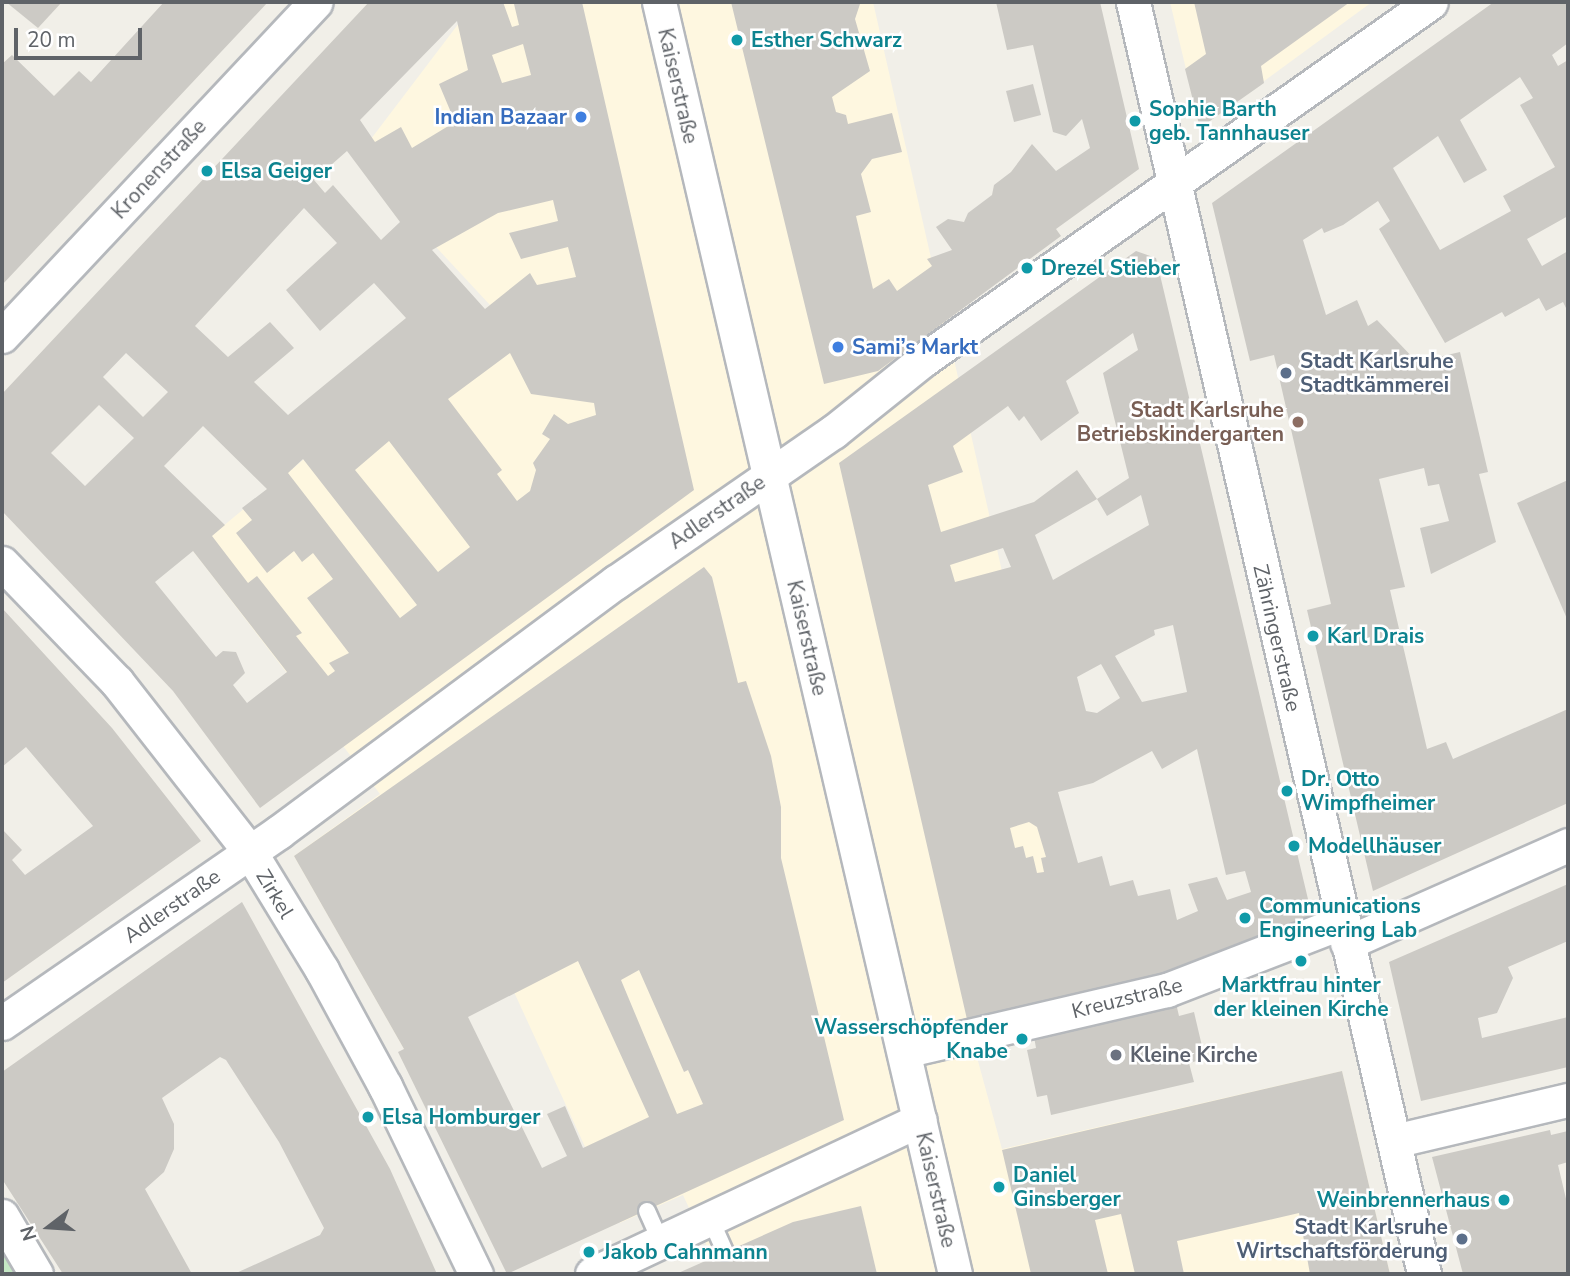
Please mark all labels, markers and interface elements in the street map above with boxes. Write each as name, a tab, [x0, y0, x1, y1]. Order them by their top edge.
scale bar	[18, 14, 145, 58]
text: 20 m	[27, 26, 76, 54]
street label: Kaiserstraße	[652, 26, 704, 146]
place label: Esther Schwarz	[751, 27, 902, 53]
marker: Esther Schwarz	[729, 32, 745, 48]
place label: Sophie Barth geb. Tannhauser	[1149, 96, 1309, 146]
place label: Indian Bazaar	[434, 104, 567, 130]
marker: Indian Bazaar	[573, 109, 589, 125]
marker: Sophie Barth geb. Tannhauser	[1127, 113, 1143, 129]
street label: Kronenstraße	[106, 114, 212, 224]
place label: Elsa Geiger	[221, 158, 332, 184]
marker: Elsa Geiger	[199, 163, 215, 179]
place label: Drezel Stieber	[1041, 255, 1180, 281]
marker: Drezel Stieber	[1019, 260, 1035, 276]
place label: Sami’s Markt	[852, 334, 978, 360]
marker: Sami’s Markt	[830, 339, 846, 355]
place label: Stadt Karlsruhe Stadtkämmerei	[1300, 348, 1454, 398]
marker: Stadt Karlsruhe Stadtkämmerei	[1278, 365, 1294, 381]
place label: Stadt Karlsruhe Betriebskindergarten	[1077, 397, 1284, 447]
marker: Stadt Karlsruhe Betriebskindergarten	[1290, 414, 1306, 430]
street label: Adlerstraße	[664, 470, 770, 554]
street label: Zähringerstraße	[1248, 562, 1306, 714]
street label: Kaiserstraße	[781, 578, 833, 698]
place label: Karl Drais	[1327, 623, 1424, 649]
marker: Karl Drais	[1305, 628, 1321, 644]
place label: Dr. Otto Wimpfheimer	[1301, 766, 1435, 816]
marker: Dr. Otto Wimpfheimer	[1279, 783, 1295, 799]
place label: Modellhäuser	[1308, 833, 1441, 859]
marker: Modellhäuser	[1286, 838, 1302, 854]
street label: Adlerstraße	[119, 864, 225, 948]
street label: Zirkel	[251, 865, 299, 923]
place label: Communications Engineering Lab	[1259, 893, 1421, 943]
marker: Communications Engineering Lab	[1237, 910, 1253, 926]
marker: Marktfrau hinter der kleinen Kirche	[1293, 953, 1309, 969]
street label: Kreuzstraße	[1069, 972, 1185, 1024]
place label: Marktfrau hinter der kleinen Kirche	[1213, 972, 1389, 1022]
place label: Wasserschöpfender Knabe	[814, 1014, 1008, 1064]
marker: Wasserschöpfender Knabe	[1014, 1031, 1030, 1047]
place label: Kleine Kirche	[1130, 1042, 1258, 1068]
marker: Kleine Kirche	[1108, 1047, 1124, 1063]
place label: Elsa Homburger	[382, 1104, 540, 1130]
marker: Elsa Homburger	[360, 1109, 376, 1125]
street label: Kaiserstraße	[910, 1130, 962, 1250]
place label: Daniel Ginsberger	[1013, 1162, 1121, 1212]
marker: Daniel Ginsberger	[991, 1179, 1007, 1195]
place label: Weinbrennerhaus	[1317, 1187, 1490, 1213]
north arrow	[14, 1192, 84, 1262]
marker: Weinbrennerhaus	[1496, 1192, 1512, 1208]
place label: Stadt Karlsruhe Wirtschaftsförderung	[1236, 1214, 1448, 1264]
text: N	[14, 1223, 43, 1244]
marker: Stadt Karlsruhe Wirtschaftsförderung	[1454, 1231, 1470, 1247]
place label: Jakob Cahnmann	[603, 1239, 768, 1265]
marker: Jakob Cahnmann	[581, 1244, 597, 1260]

